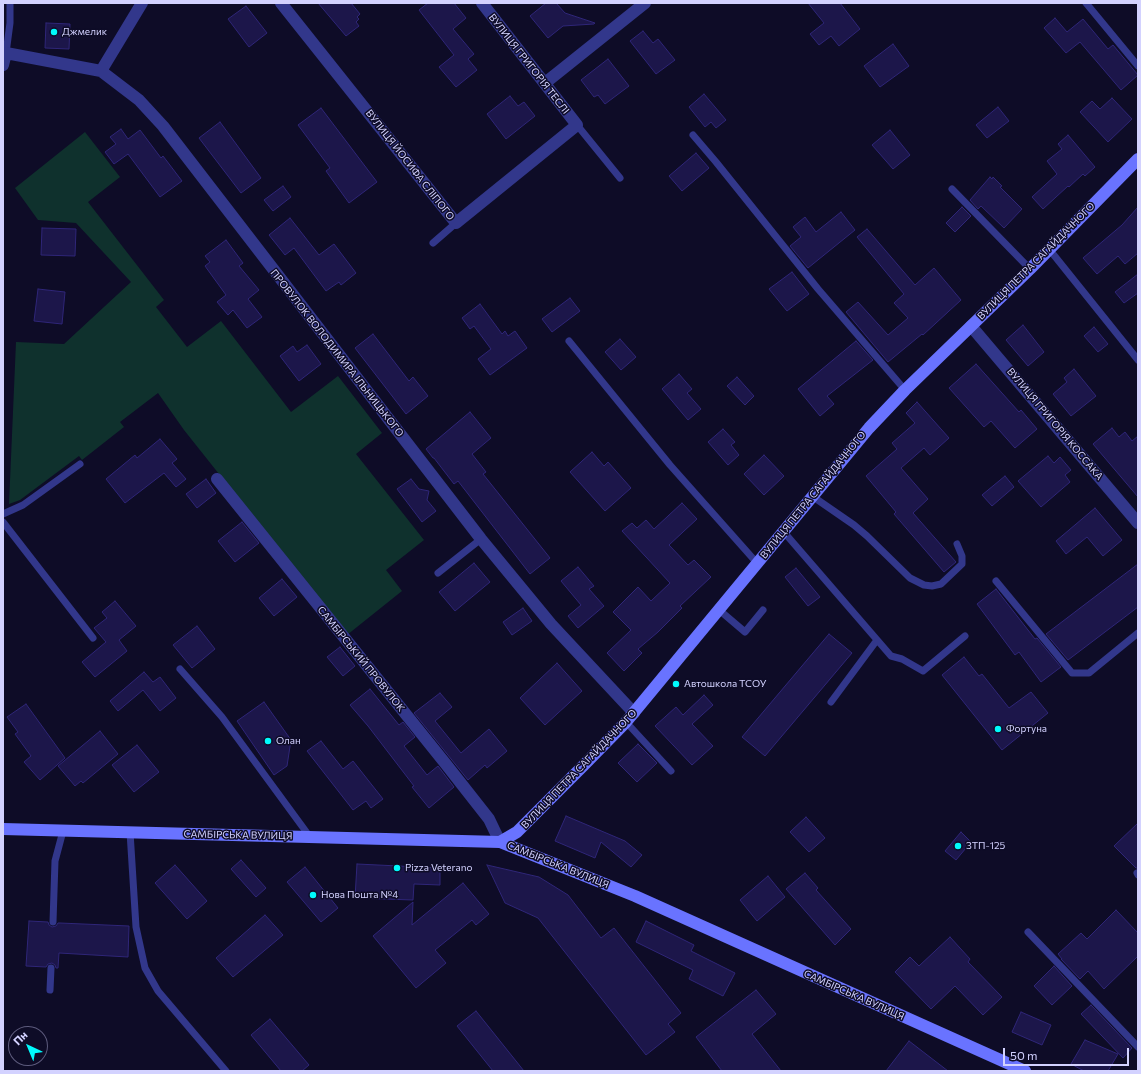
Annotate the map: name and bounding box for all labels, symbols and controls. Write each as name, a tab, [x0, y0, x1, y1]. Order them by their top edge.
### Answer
street label: ВУЛИЦЯ ГРИГОРІЯ ТЕСЛІ	[486, 12, 572, 116]
place label: Джмелик	[62, 26, 107, 38]
marker: Джмелик	[49, 27, 59, 37]
street label: ВУЛИЦЯ ЙОСИФА СЛІПОГО	[363, 107, 457, 223]
street label: ВУЛИЦЯ ПЕТРА САГАЙДАЧНОГО	[975, 200, 1097, 322]
street label: ПРОВУЛОК ВОЛОДИМИРА ІЛЬНИЦЬКОГО	[268, 267, 406, 439]
street label: ВУЛИЦЯ ГРИГОРІЯ КОССАКА	[1005, 365, 1105, 483]
street label: ВУЛИЦЯ ПЕТРА САГАЙДАЧНОГО	[758, 429, 868, 561]
street label: САМБІРСЬКИЙ ПРОВУЛОК	[315, 604, 407, 714]
place label: Автошкола ТСОУ	[684, 678, 766, 690]
marker: Автошкола ТСОУ	[671, 679, 681, 689]
street label: ВУЛИЦЯ ПЕТРА САГАЙДАЧНОГО	[519, 707, 639, 831]
place label: Фортуна	[1006, 723, 1047, 735]
marker: Фортуна	[993, 724, 1003, 734]
place label: Олан	[276, 735, 301, 747]
marker: Олан	[263, 736, 273, 746]
street label: САМБІРСЬКА ВУЛИЦЯ	[183, 828, 293, 842]
street label: САМБІРСЬКА ВУЛИЦЯ	[505, 839, 611, 891]
place label: ЗТП-125	[966, 840, 1005, 852]
marker: ЗТП-125	[953, 841, 963, 851]
place label: Pizza Veterano	[405, 862, 472, 874]
marker: Pizza Veterano	[392, 863, 402, 873]
place label: Нова Пошта №4	[321, 889, 398, 901]
marker: Нова Пошта №4	[308, 890, 318, 900]
street label: САМБІРСЬКА ВУЛИЦЯ	[802, 967, 906, 1023]
north arrow	[8, 1026, 48, 1066]
text: Пн	[10, 1028, 30, 1047]
scale bar	[1005, 1040, 1131, 1066]
text: 50 m	[1010, 1048, 1038, 1062]

